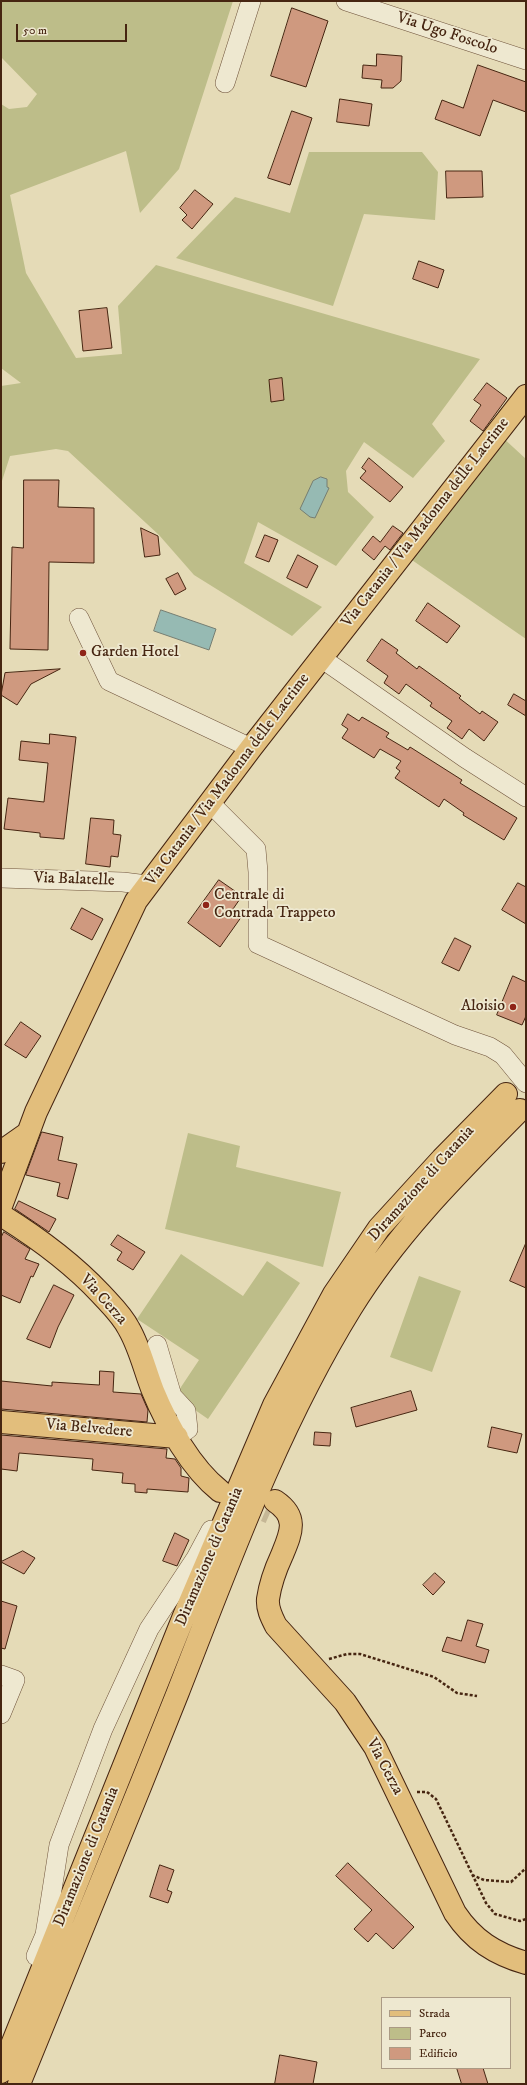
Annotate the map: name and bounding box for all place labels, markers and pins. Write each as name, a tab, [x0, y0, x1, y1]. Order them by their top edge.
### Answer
place label: Garden Hotel	[91, 643, 179, 663]
marker: Garden Hotel	[78, 648, 88, 658]
place label: Centrale di Contrada Trappeto	[214, 886, 336, 924]
marker: Centrale di Contrada Trappeto	[201, 900, 211, 910]
place label: Aloisio	[461, 997, 505, 1017]
marker: Aloisio	[508, 1002, 518, 1012]

